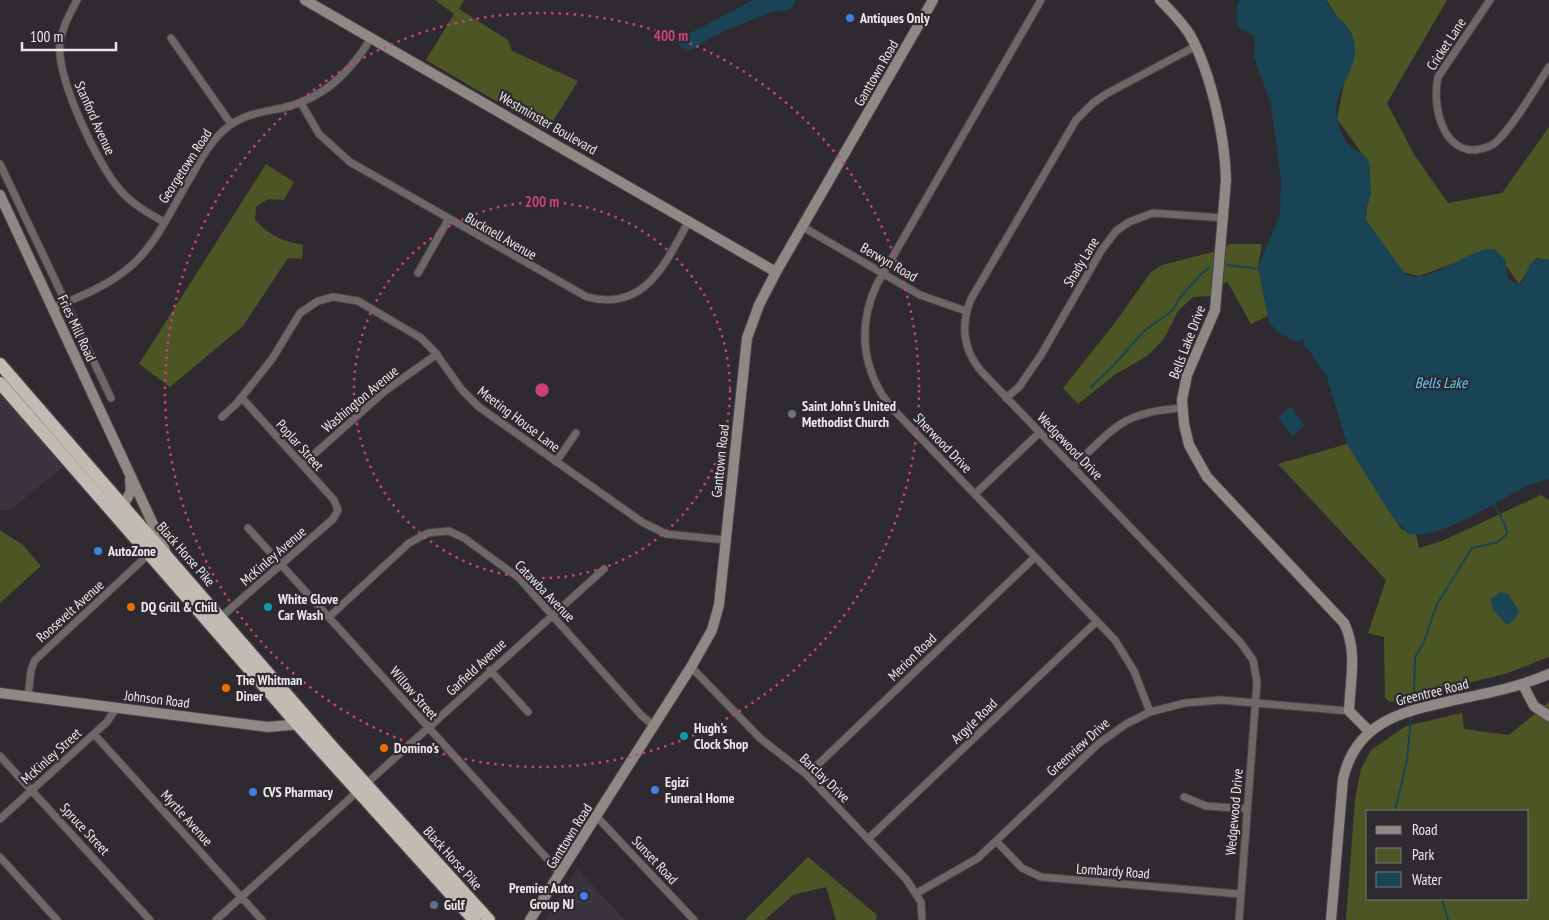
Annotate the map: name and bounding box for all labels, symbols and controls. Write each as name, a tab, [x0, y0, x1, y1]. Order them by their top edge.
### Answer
place label: Antiques Only	[859, 9, 930, 27]
marker: Antiques Only	[844, 12, 856, 24]
street label: Cricket Lane	[1422, 14, 1470, 74]
scale bar	[22, 20, 116, 52]
text: 400 m	[654, 26, 688, 45]
text: 100 m	[30, 27, 63, 46]
street label: Ganttown Road	[850, 37, 902, 109]
street label: Stanford Avenue	[71, 78, 119, 158]
street label: Westminster Boulevard	[495, 87, 601, 159]
street label: Georgetown Road	[154, 125, 216, 207]
text: 200 m	[525, 192, 559, 211]
street label: Bucknell Avenue	[462, 208, 540, 264]
street label: Shady Lane	[1059, 234, 1103, 290]
street label: Berwyn Road	[857, 238, 921, 286]
street label: Fries Mill Road	[54, 292, 100, 364]
street label: Bells Lake Drive	[1165, 302, 1209, 381]
street label: Washington Avenue	[318, 362, 402, 436]
water label: Bells Lake	[1415, 373, 1468, 392]
centre of rings	[533, 381, 551, 399]
street label: Meeting House Lane	[474, 382, 564, 456]
place label: Saint John's United Methodist Church	[802, 397, 896, 431]
marker: Saint John's United Methodist Church	[786, 408, 798, 420]
street label: Wedgewood Drive	[1033, 408, 1107, 484]
street label: Sherwood Drive	[910, 409, 976, 477]
street label: Poplar Street	[272, 416, 328, 474]
street label: Ganttown Road	[707, 424, 733, 498]
street label: Black Horse Pike	[153, 518, 219, 590]
street label: McKinley Avenue	[236, 522, 310, 590]
place label: AutoZone	[107, 542, 156, 560]
marker: AutoZone	[92, 545, 104, 557]
street label: Catawba Avenue	[511, 556, 579, 626]
street label: Roosevelt Avenue	[32, 576, 108, 646]
place label: White Glove Car Wash	[277, 590, 338, 624]
place label: DQ Grill & Chill	[141, 598, 218, 616]
marker: DQ Grill & Chill	[125, 601, 137, 613]
marker: White Glove Car Wash	[262, 601, 274, 613]
street label: Merion Road	[884, 629, 940, 685]
street label: Garfield Avenue	[442, 635, 510, 699]
street label: Willow Street	[386, 663, 442, 723]
place label: The Whitman Diner	[236, 671, 302, 705]
street label: Greentree Road	[1394, 674, 1470, 710]
marker: The Whitman Diner	[220, 682, 232, 694]
street label: Johnson Road	[122, 686, 191, 712]
street label: Argyle Road	[947, 694, 1001, 748]
street label: Greenview Drive	[1043, 714, 1113, 780]
place label: Hugh's Clock Shop	[694, 719, 748, 753]
street label: McKinley Street	[17, 724, 85, 788]
marker: Hugh's Clock Shop	[678, 730, 690, 742]
place label: Domino's	[394, 739, 439, 757]
marker: Domino's	[378, 742, 390, 754]
street label: Barclay Drive	[796, 750, 854, 807]
street label: Wedgewood Drive	[1221, 768, 1247, 856]
place label: Egizi Funeral Home	[665, 773, 735, 807]
place label: CVS Pharmacy	[263, 783, 333, 801]
marker: Egizi Funeral Home	[649, 784, 661, 796]
street label: Myrtle Avenue	[157, 786, 217, 850]
marker: CVS Pharmacy	[247, 786, 259, 798]
street label: Spruce Street	[56, 799, 114, 859]
street label: Ganttown Road	[542, 800, 596, 872]
legend	[1366, 810, 1529, 900]
text: Road	[1412, 820, 1438, 839]
street label: Black Horse Pike	[420, 822, 487, 894]
street label: Sunset Road	[628, 832, 682, 888]
text: Park	[1412, 845, 1434, 864]
street label: Lombardy Road	[1076, 859, 1150, 883]
text: Water	[1412, 870, 1443, 889]
place label: Premier Auto Group NJ	[509, 879, 574, 913]
marker: Premier Auto Group NJ	[578, 890, 590, 902]
place label: Gulf	[444, 896, 466, 914]
marker: Gulf	[428, 899, 440, 911]

